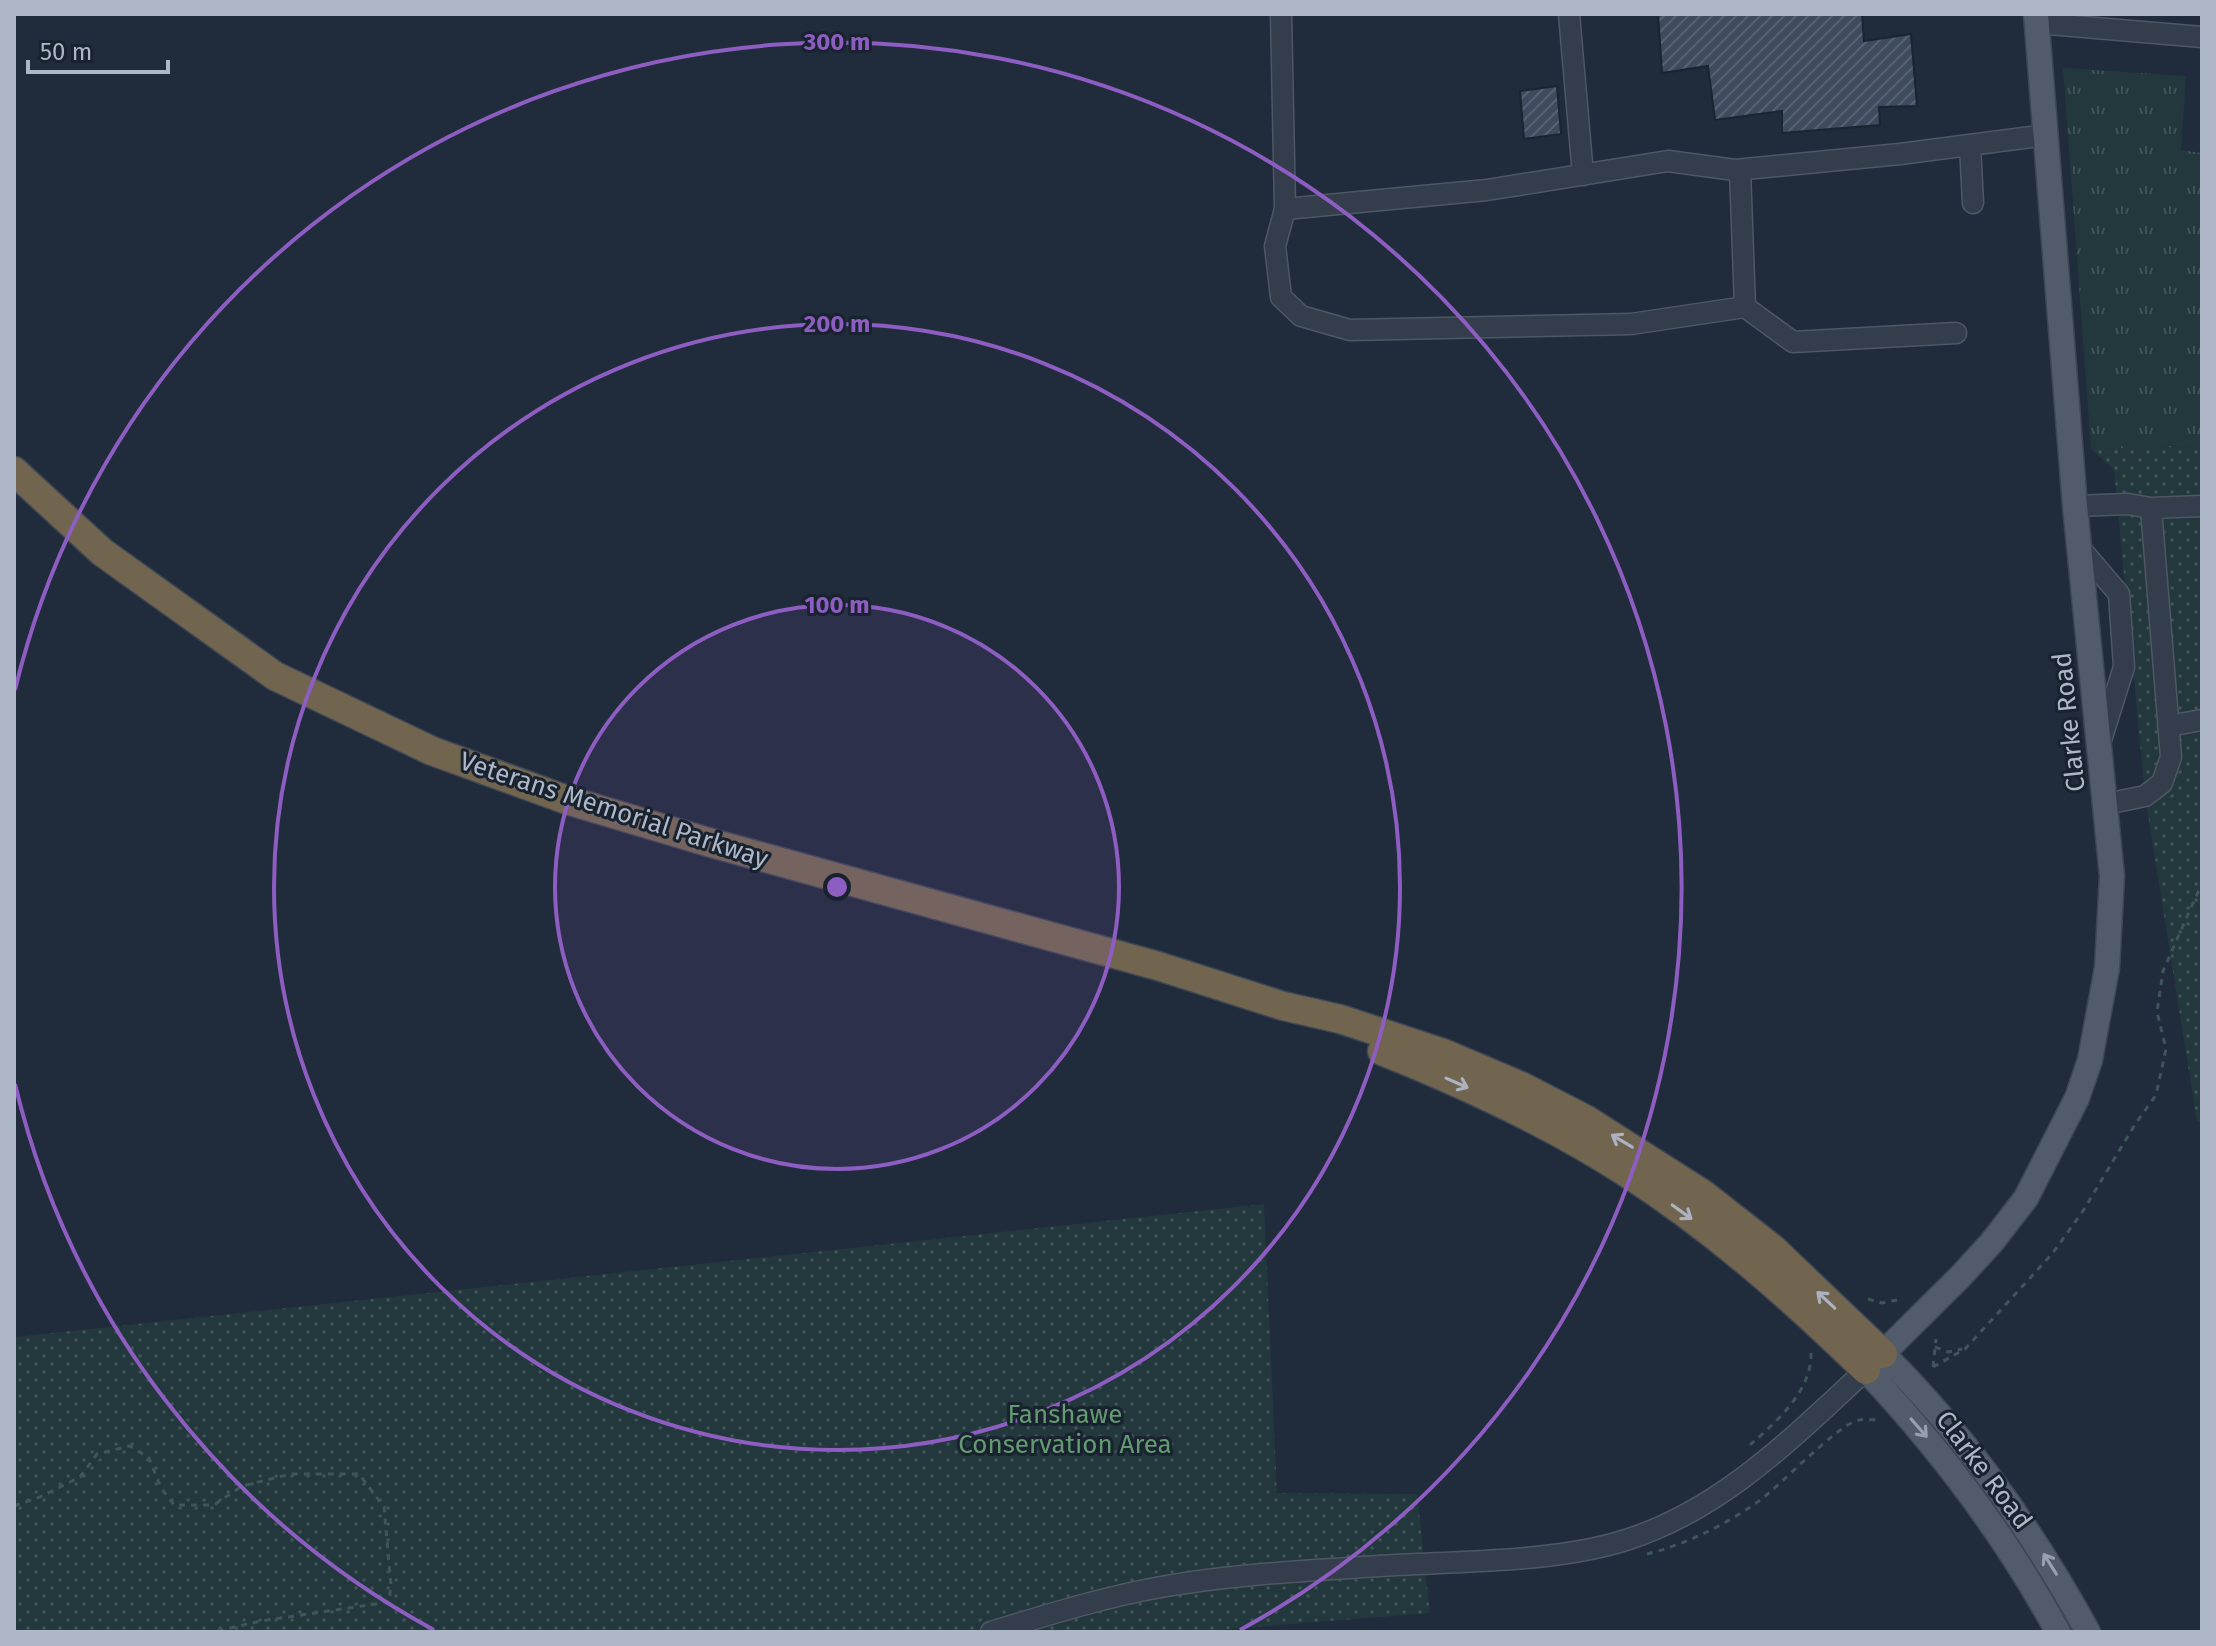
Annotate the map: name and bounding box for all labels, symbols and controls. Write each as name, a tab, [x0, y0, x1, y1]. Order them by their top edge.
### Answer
scale bar	[28, 24, 168, 74]
text: 300 m	[803, 28, 870, 56]
text: 50 m	[40, 38, 92, 66]
text: 200 m	[804, 310, 870, 338]
text: 100 m	[804, 591, 870, 619]
street label: Clarke Road	[2046, 651, 2092, 793]
street label: Veterans Memorial Parkway	[456, 745, 772, 875]
centre of rings	[823, 873, 851, 901]
one-way arrow	[1444, 1076, 1469, 1091]
one-way arrow	[1611, 1132, 1634, 1148]
one-way arrow	[1671, 1203, 1692, 1220]
one-way arrow	[1817, 1291, 1836, 1310]
park label: Fanshawe Conservation Area	[958, 1399, 1172, 1460]
street label: Clarke Road	[1929, 1405, 2039, 1535]
one-way arrow	[1909, 1417, 1927, 1437]
one-way arrow	[2041, 1553, 2057, 1576]

